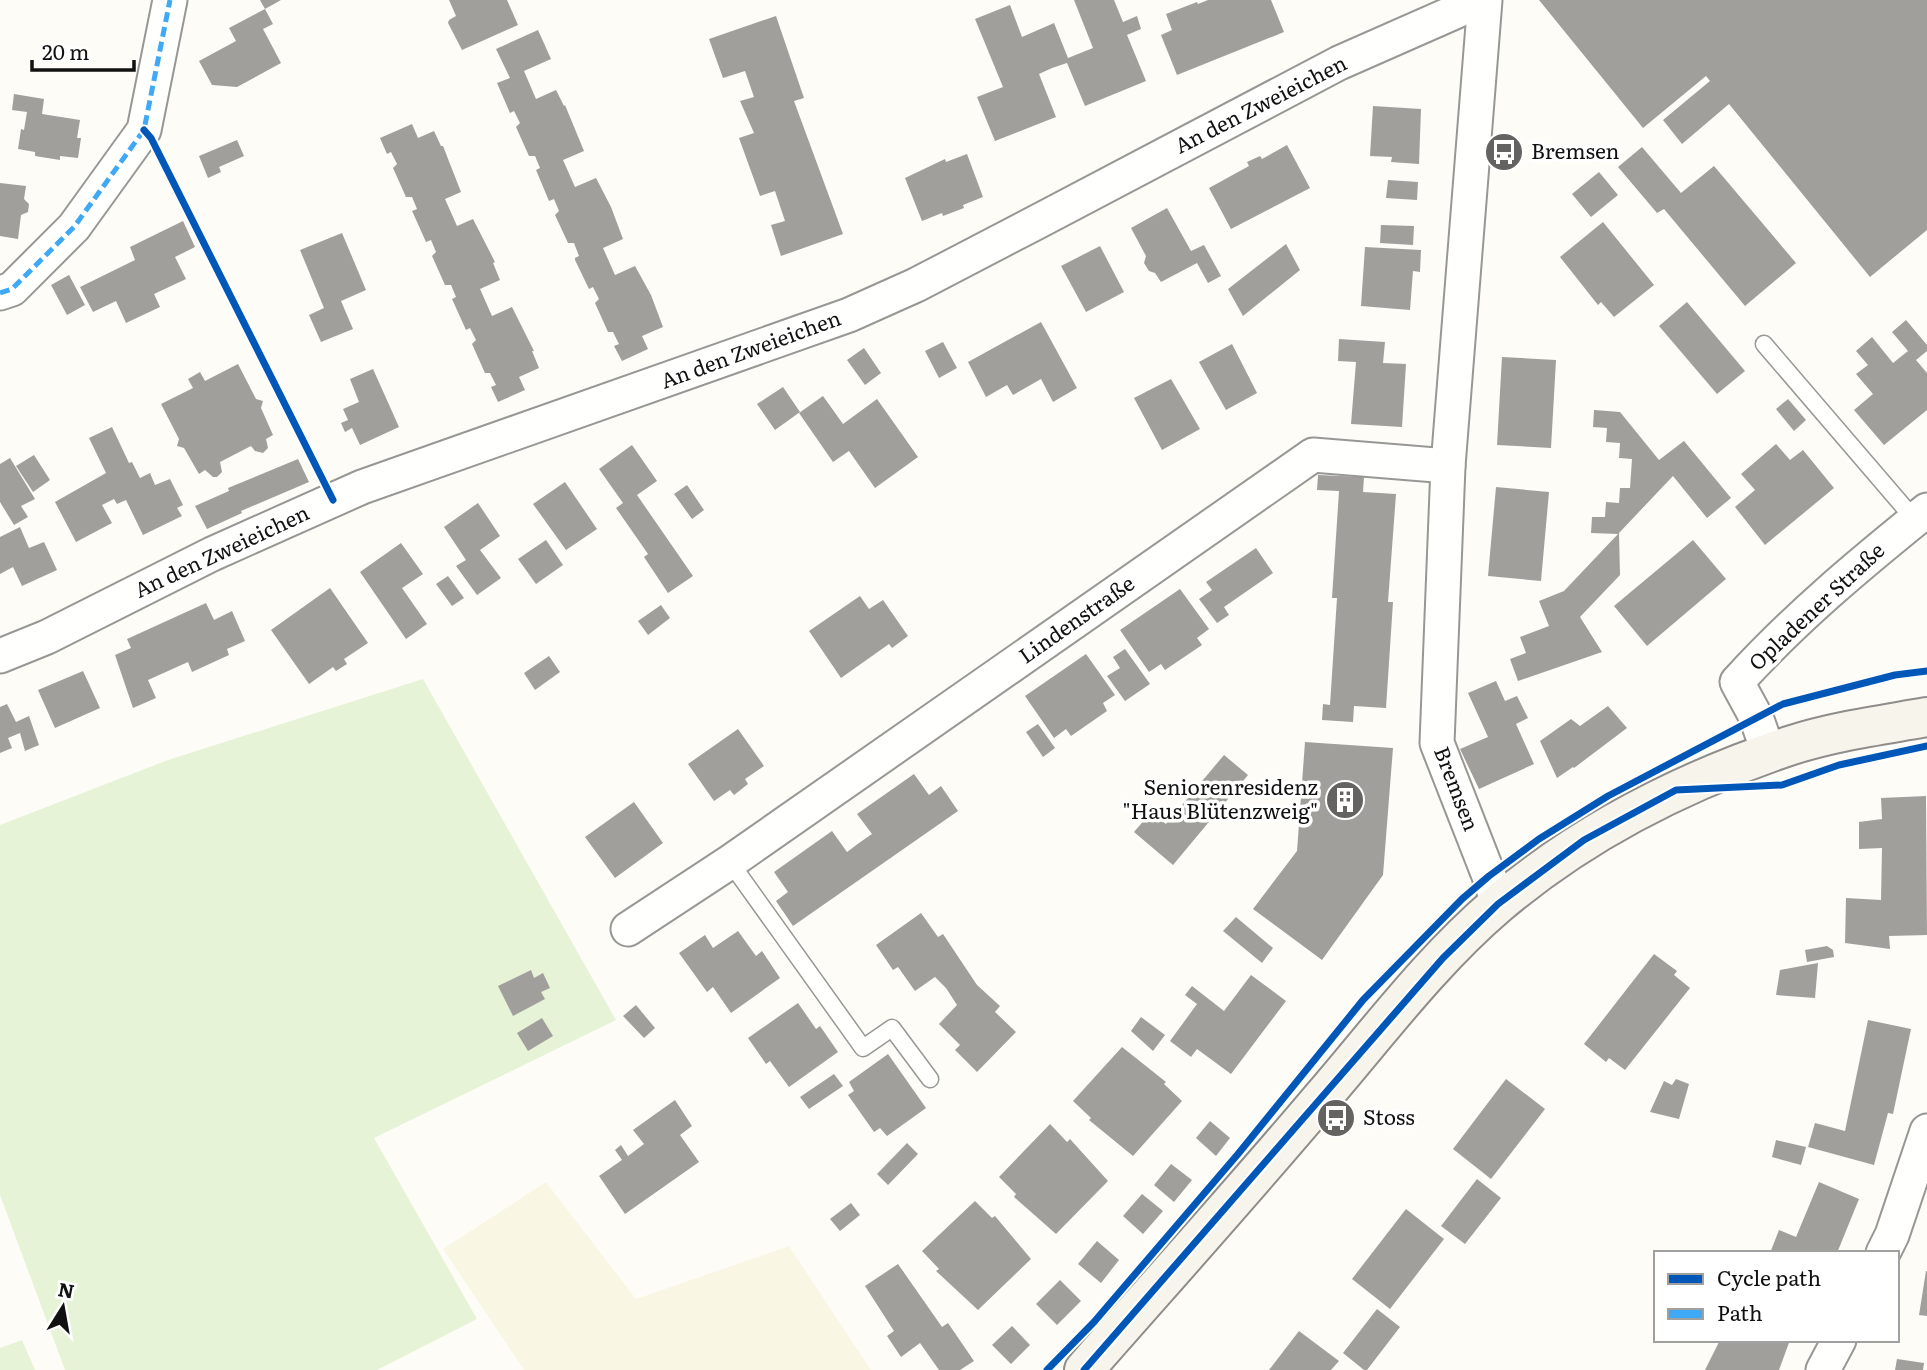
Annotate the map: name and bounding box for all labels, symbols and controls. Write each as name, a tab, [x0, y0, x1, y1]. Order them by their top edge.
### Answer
scale bar	[32, 28, 133, 72]
text: 20 m	[42, 35, 89, 66]
street label: An den Zweieichen	[1168, 46, 1352, 160]
bus stop icon: Bremsen	[1483, 131, 1525, 173]
place label: Bremsen	[1531, 134, 1620, 165]
street label: An den Zweieichen	[656, 301, 845, 395]
street label: An den Zweieichen	[128, 496, 314, 604]
street label: Opladener Straße	[1741, 534, 1890, 676]
street label: Lindenstraße	[1011, 567, 1140, 669]
street label: Bremsen	[1428, 741, 1489, 835]
place label: Seniorenresidenz "Haus Blütenzweig"	[1123, 770, 1318, 825]
building icon: Seniorenresidenz "Haus Blütenzweig"	[1324, 779, 1366, 821]
bus stop icon: Stoss	[1315, 1097, 1357, 1139]
place label: Stoss	[1363, 1100, 1415, 1131]
legend	[1654, 1251, 1899, 1342]
text: Cycle path	[1717, 1261, 1821, 1292]
north arrow	[28, 1272, 98, 1342]
text: N	[56, 1274, 77, 1305]
text: Path	[1717, 1296, 1763, 1327]

